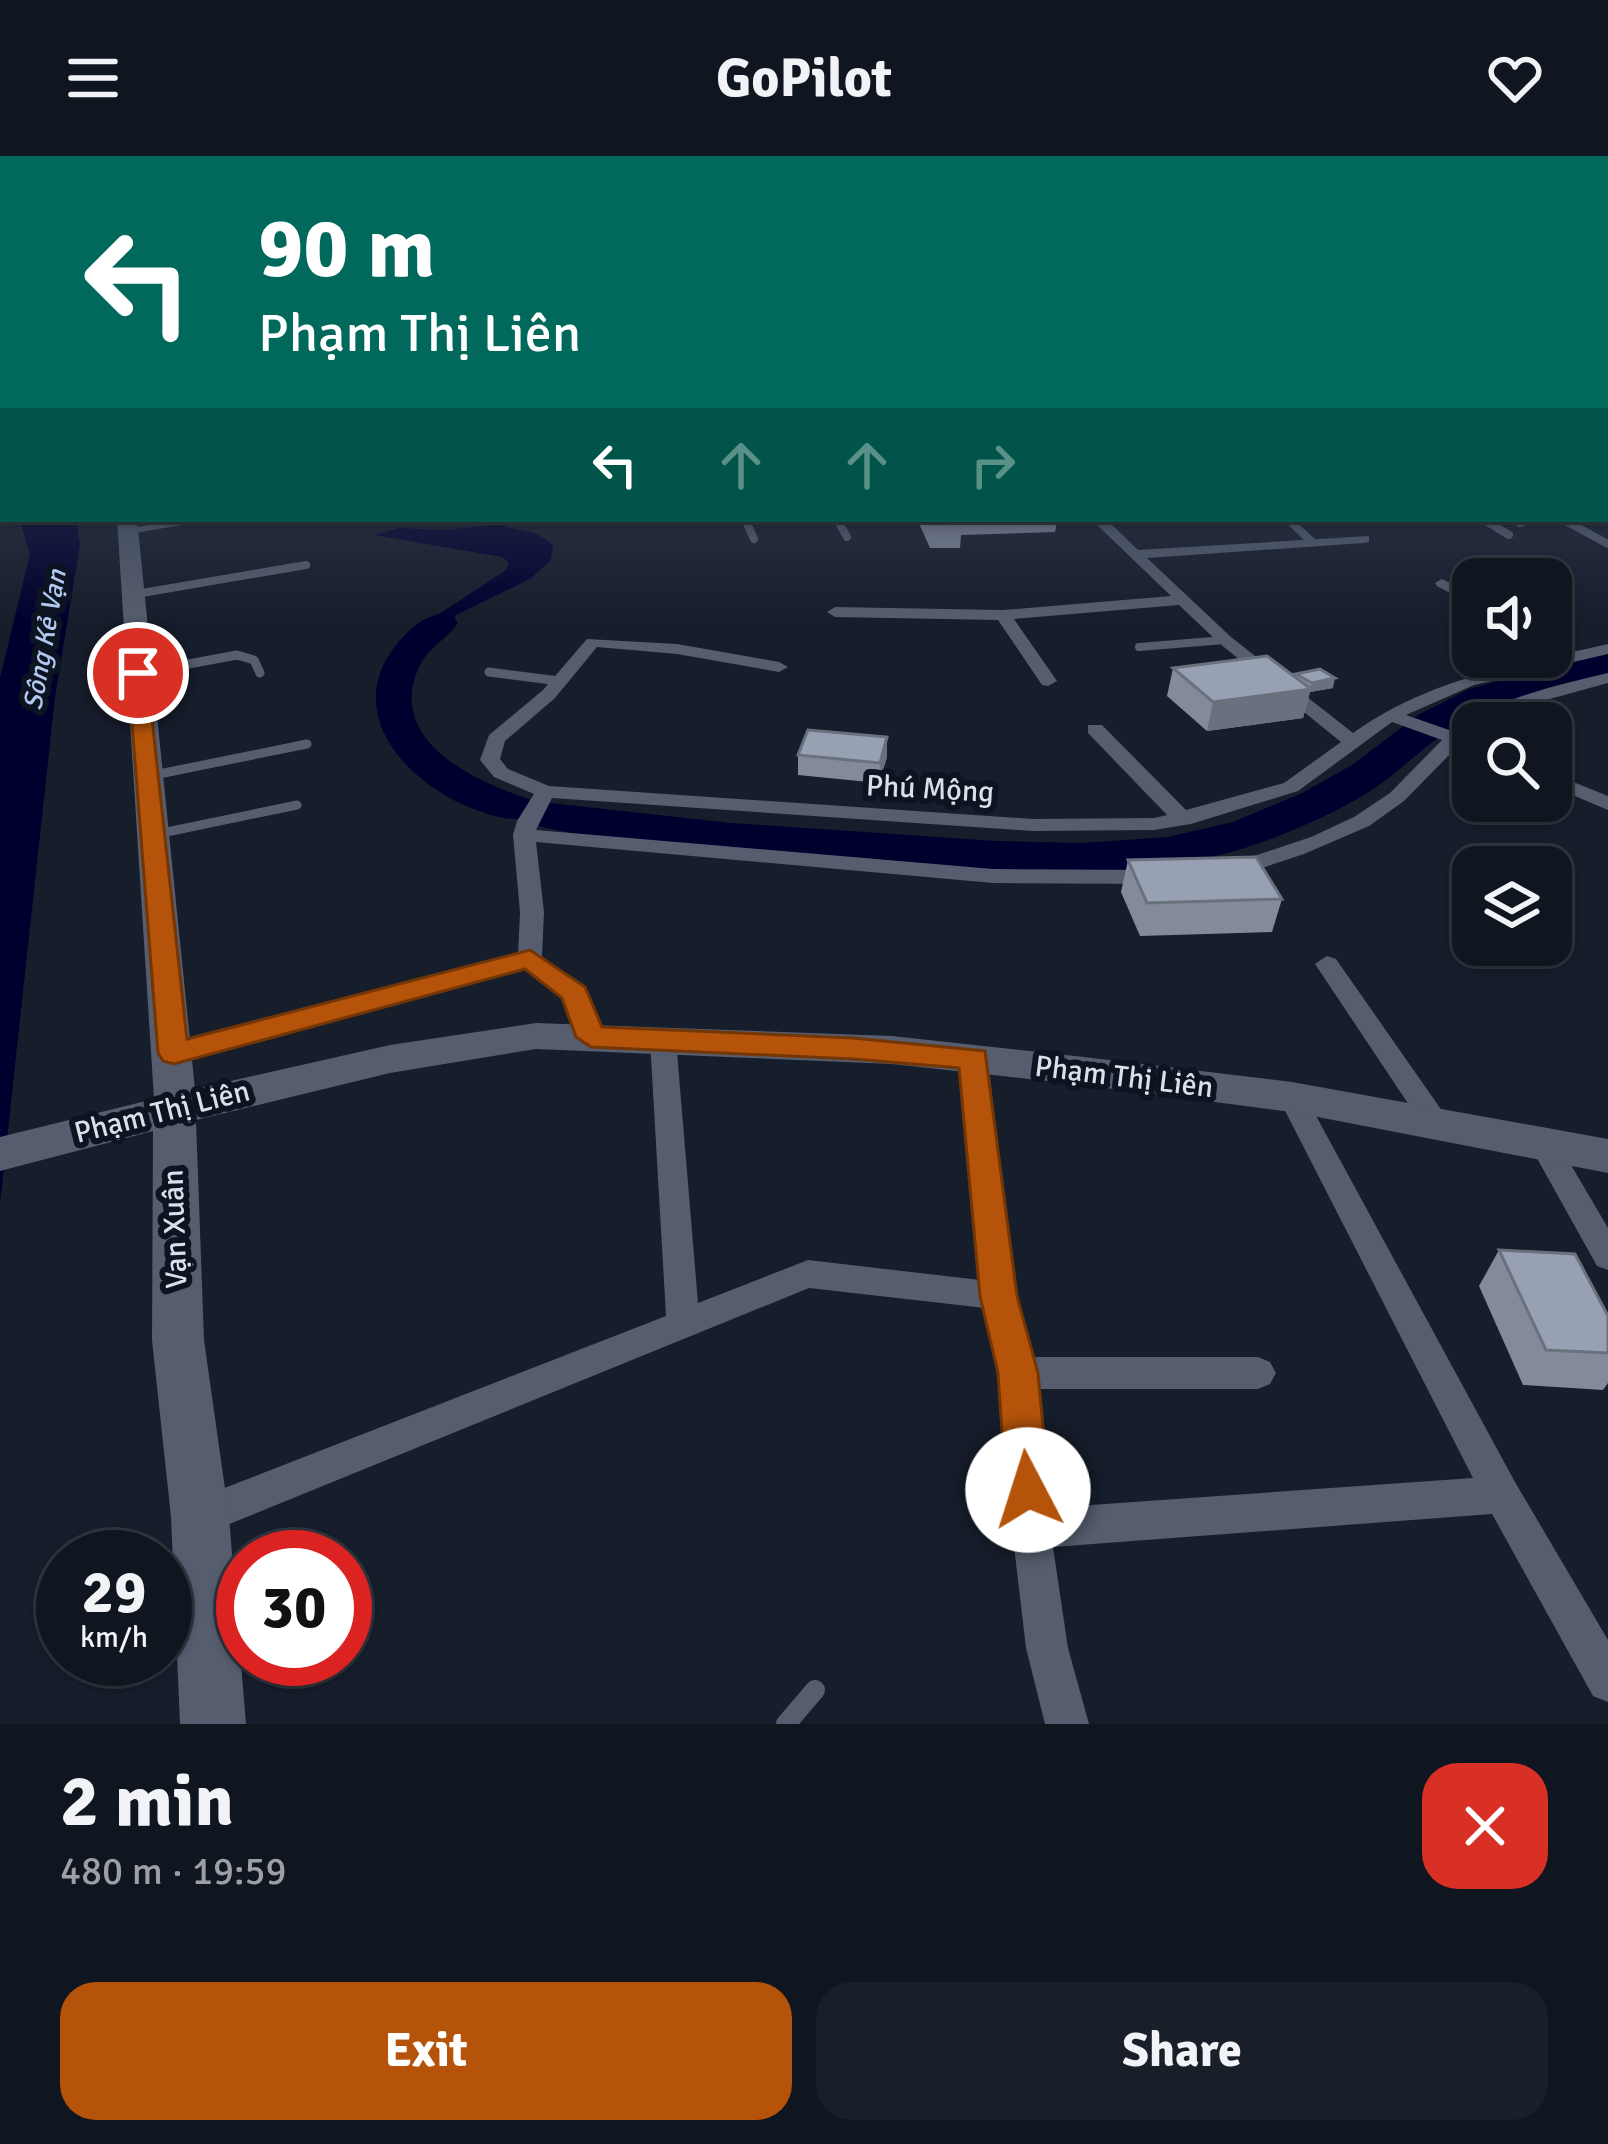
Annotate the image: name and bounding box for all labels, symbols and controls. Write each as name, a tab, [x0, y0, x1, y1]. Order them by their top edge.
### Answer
icon: menu	[60, 45, 126, 111]
text: GoPilot	[716, 45, 892, 112]
icon: heart	[1482, 45, 1548, 111]
text: 90 m	[258, 197, 435, 301]
icon: left	[60, 204, 216, 360]
text: Phạm Thị Liên	[258, 300, 581, 367]
icon: left	[582, 432, 648, 498]
icon: ahead	[708, 432, 774, 498]
icon: ahead	[834, 432, 900, 498]
icon: right	[960, 432, 1026, 498]
map controls	[1452, 558, 1572, 966]
button: sound	[1452, 558, 1572, 678]
water label: Sông Kẻ Vạn	[16, 566, 74, 713]
pin	[87, 622, 189, 724]
icon: arrive	[105, 640, 171, 706]
button: search	[1452, 702, 1572, 822]
street label: Phú Mộng	[865, 767, 995, 811]
button: layers	[1452, 846, 1572, 966]
street label: Phạm Thị Liên	[1033, 1048, 1215, 1106]
street label: Phạm Thị Liên	[70, 1072, 254, 1152]
street label: Vạn Xuân	[154, 1169, 196, 1289]
position arrow	[965, 1427, 1091, 1553]
speed limit sign: 30	[216, 1530, 372, 1686]
text: 29	[82, 1556, 146, 1630]
text: km/h	[80, 1619, 148, 1656]
text: 2 min	[60, 1757, 234, 1846]
button: close	[1422, 1763, 1548, 1889]
text: 480 m · 19:59	[60, 1847, 287, 1895]
button: Exit	[60, 1982, 792, 2120]
button: Share	[816, 1982, 1548, 2120]

